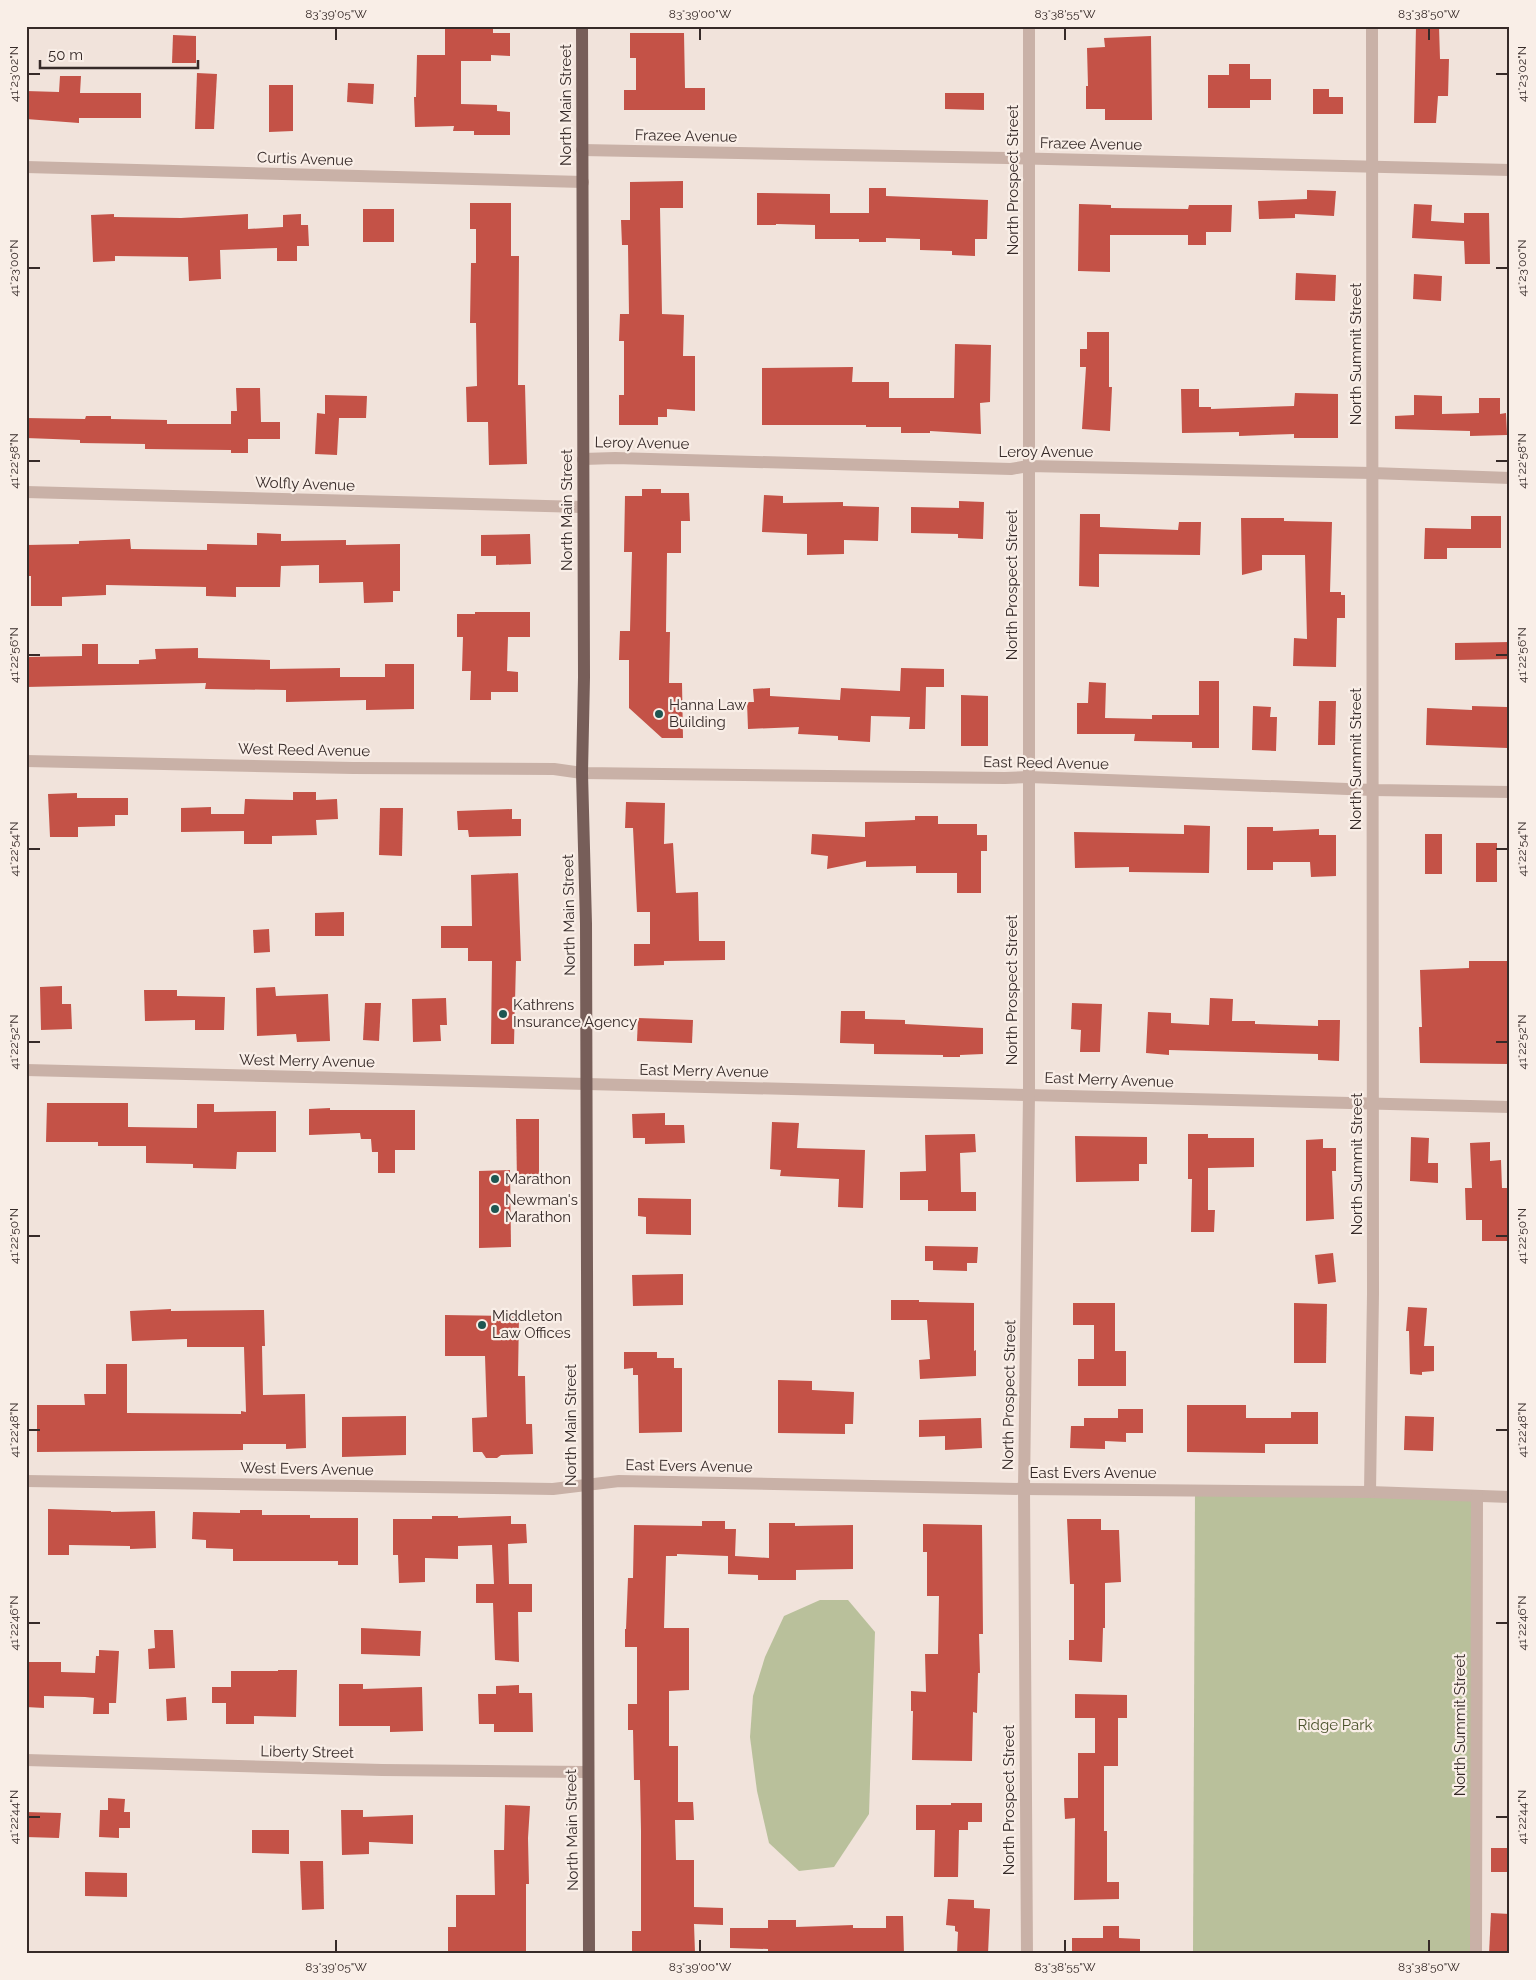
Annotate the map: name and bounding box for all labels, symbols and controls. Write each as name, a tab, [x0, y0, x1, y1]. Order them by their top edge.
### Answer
text: 83°39'05"W	[305, 7, 367, 21]
text: 83°39'00"W	[669, 7, 732, 21]
text: 83°38'55"W	[1034, 7, 1096, 21]
text: 83°38'50"W	[1398, 7, 1460, 21]
scale bar	[40, 38, 198, 70]
street label: North Main Street	[557, 44, 575, 166]
text: 41°23'02"N	[7, 46, 21, 102]
text: 50 m	[48, 46, 83, 64]
text: 41°23'02"N	[1515, 46, 1529, 102]
street label: North Prospect Street	[1004, 105, 1022, 255]
street label: Frazee Avenue	[635, 126, 738, 146]
street label: Frazee Avenue	[1040, 134, 1143, 154]
street label: Curtis Avenue	[257, 148, 353, 170]
text: 41°23'00"N	[7, 240, 21, 296]
text: 41°23'00"N	[1515, 240, 1529, 296]
street label: North Summit Street	[1347, 283, 1365, 425]
text: 41°22'58"N	[7, 433, 21, 489]
street label: Leroy Avenue	[594, 433, 690, 453]
text: 41°22'58"N	[1515, 433, 1529, 489]
street label: Leroy Avenue	[999, 443, 1094, 461]
street label: North Main Street	[558, 449, 576, 571]
street label: Wolfly Avenue	[255, 473, 355, 495]
street label: North Prospect Street	[1003, 510, 1021, 660]
text: 41°22'56"N	[7, 627, 21, 683]
text: 41°22'56"N	[1515, 627, 1529, 683]
street label: North Summit Street	[1347, 688, 1365, 830]
place label: Hanna Law Building	[669, 696, 747, 731]
marker: Hanna Law Building	[653, 708, 665, 720]
street label: West Reed Avenue	[238, 740, 370, 760]
street label: East Reed Avenue	[983, 753, 1109, 773]
text: 41°22'54"N	[7, 821, 21, 877]
text: 41°22'54"N	[1515, 821, 1529, 877]
street label: North Main Street	[559, 854, 579, 976]
street label: North Prospect Street	[1003, 915, 1021, 1065]
place label: Kathrens Insurance Agency	[513, 996, 637, 1031]
marker: Kathrens Insurance Agency	[497, 1008, 509, 1020]
text: 41°22'52"N	[7, 1015, 21, 1069]
text: 41°22'52"N	[1515, 1015, 1529, 1069]
street label: West Merry Avenue	[239, 1051, 375, 1071]
street label: East Merry Avenue	[639, 1061, 769, 1081]
street label: East Merry Avenue	[1044, 1069, 1174, 1091]
street label: North Summit Street	[1348, 1093, 1366, 1235]
place label: Marathon	[505, 1170, 571, 1188]
marker: Marathon	[489, 1173, 501, 1185]
place label: Newman's Marathon	[505, 1191, 578, 1226]
marker: Newman's Marathon	[489, 1203, 501, 1215]
text: 41°22'50"N	[7, 1208, 21, 1264]
text: 41°22'50"N	[1515, 1208, 1529, 1264]
place label: Middleton Law Offices	[492, 1307, 571, 1342]
marker: Middleton Law Offices	[476, 1319, 488, 1331]
street label: North Prospect Street	[999, 1320, 1019, 1470]
street label: North Main Street	[562, 1364, 580, 1486]
text: 41°22'48"N	[7, 1403, 21, 1457]
text: 41°22'48"N	[1515, 1403, 1529, 1457]
street label: East Evers Avenue	[625, 1456, 753, 1476]
street label: West Evers Avenue	[240, 1459, 374, 1479]
street label: East Evers Avenue	[1029, 1464, 1157, 1482]
text: 41°22'46"N	[7, 1595, 21, 1651]
text: 41°22'46"N	[1515, 1595, 1529, 1651]
street label: North Summit Street	[1451, 1654, 1469, 1796]
park label: Ridge Park	[1298, 1716, 1372, 1734]
street label: North Prospect Street	[1000, 1725, 1018, 1875]
street label: Liberty Street	[260, 1742, 354, 1762]
street label: North Main Street	[562, 1769, 582, 1891]
text: 41°22'44"N	[7, 1790, 21, 1844]
text: 41°22'44"N	[1515, 1790, 1529, 1844]
text: 83°39'05"W	[305, 1960, 367, 1974]
text: 83°39'00"W	[669, 1960, 732, 1974]
text: 83°38'55"W	[1034, 1960, 1096, 1974]
text: 83°38'50"W	[1398, 1960, 1460, 1974]

